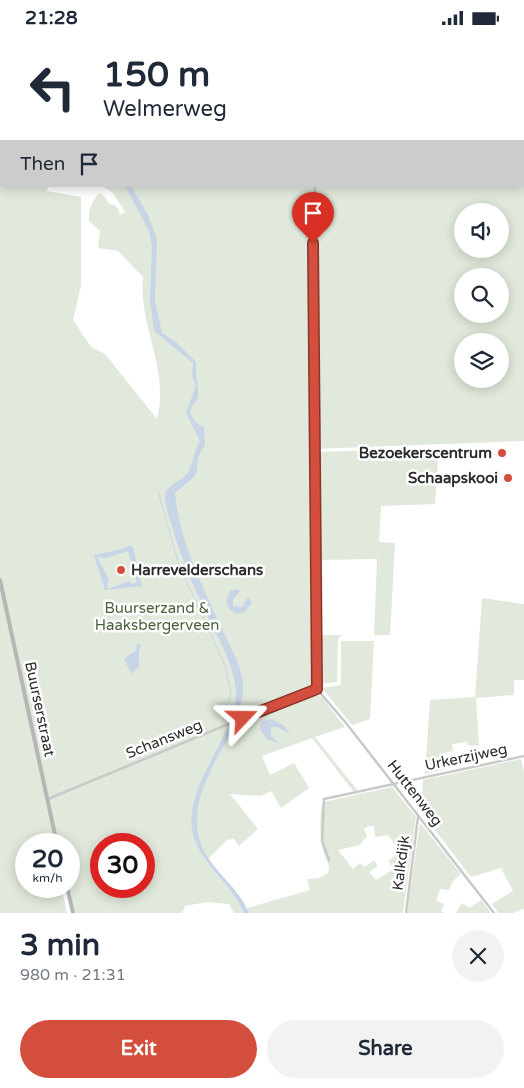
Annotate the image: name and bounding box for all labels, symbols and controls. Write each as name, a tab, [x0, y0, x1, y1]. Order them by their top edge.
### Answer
text: 21:28	[25, 7, 78, 29]
text: 150 m	[103, 54, 210, 96]
icon: left	[20, 55, 85, 120]
text: Welmerweg	[103, 96, 227, 122]
icon: arrive	[75, 150, 103, 178]
text: Then	[20, 153, 65, 175]
pin	[292, 192, 334, 243]
icon: arrive	[299, 199, 327, 227]
map controls	[454, 203, 509, 388]
button: sound	[454, 203, 509, 258]
button: search	[454, 268, 509, 323]
button: layers	[454, 333, 509, 388]
place label: Bezoekerscentrum	[359, 444, 492, 462]
marker: Bezoekerscentrum	[496, 447, 508, 459]
place label: Schaapskooi	[408, 469, 498, 488]
marker: Schaapskooi	[502, 472, 514, 484]
place label: Harrevelderschans	[131, 561, 263, 579]
marker: Harrevelderschans	[115, 564, 127, 576]
park label: Buurserzand & Haaksbergerveen	[95, 599, 219, 634]
street label: Buurserstraat	[21, 660, 59, 758]
position arrow	[216, 691, 268, 743]
street label: Schansweg	[123, 716, 205, 762]
street label: Urkerzijweg	[423, 739, 509, 775]
street label: Huttenweg	[384, 756, 446, 830]
speed limit sign: 30	[90, 833, 155, 898]
street label: Kalkdijk	[389, 834, 413, 892]
text: 20	[32, 844, 63, 874]
text: km/h	[32, 871, 63, 885]
text: 3 min	[20, 927, 100, 964]
button: close	[452, 930, 504, 982]
text: 980 m · 21:31	[20, 965, 126, 985]
button: Exit	[20, 1020, 257, 1078]
button: Share	[267, 1020, 504, 1078]

